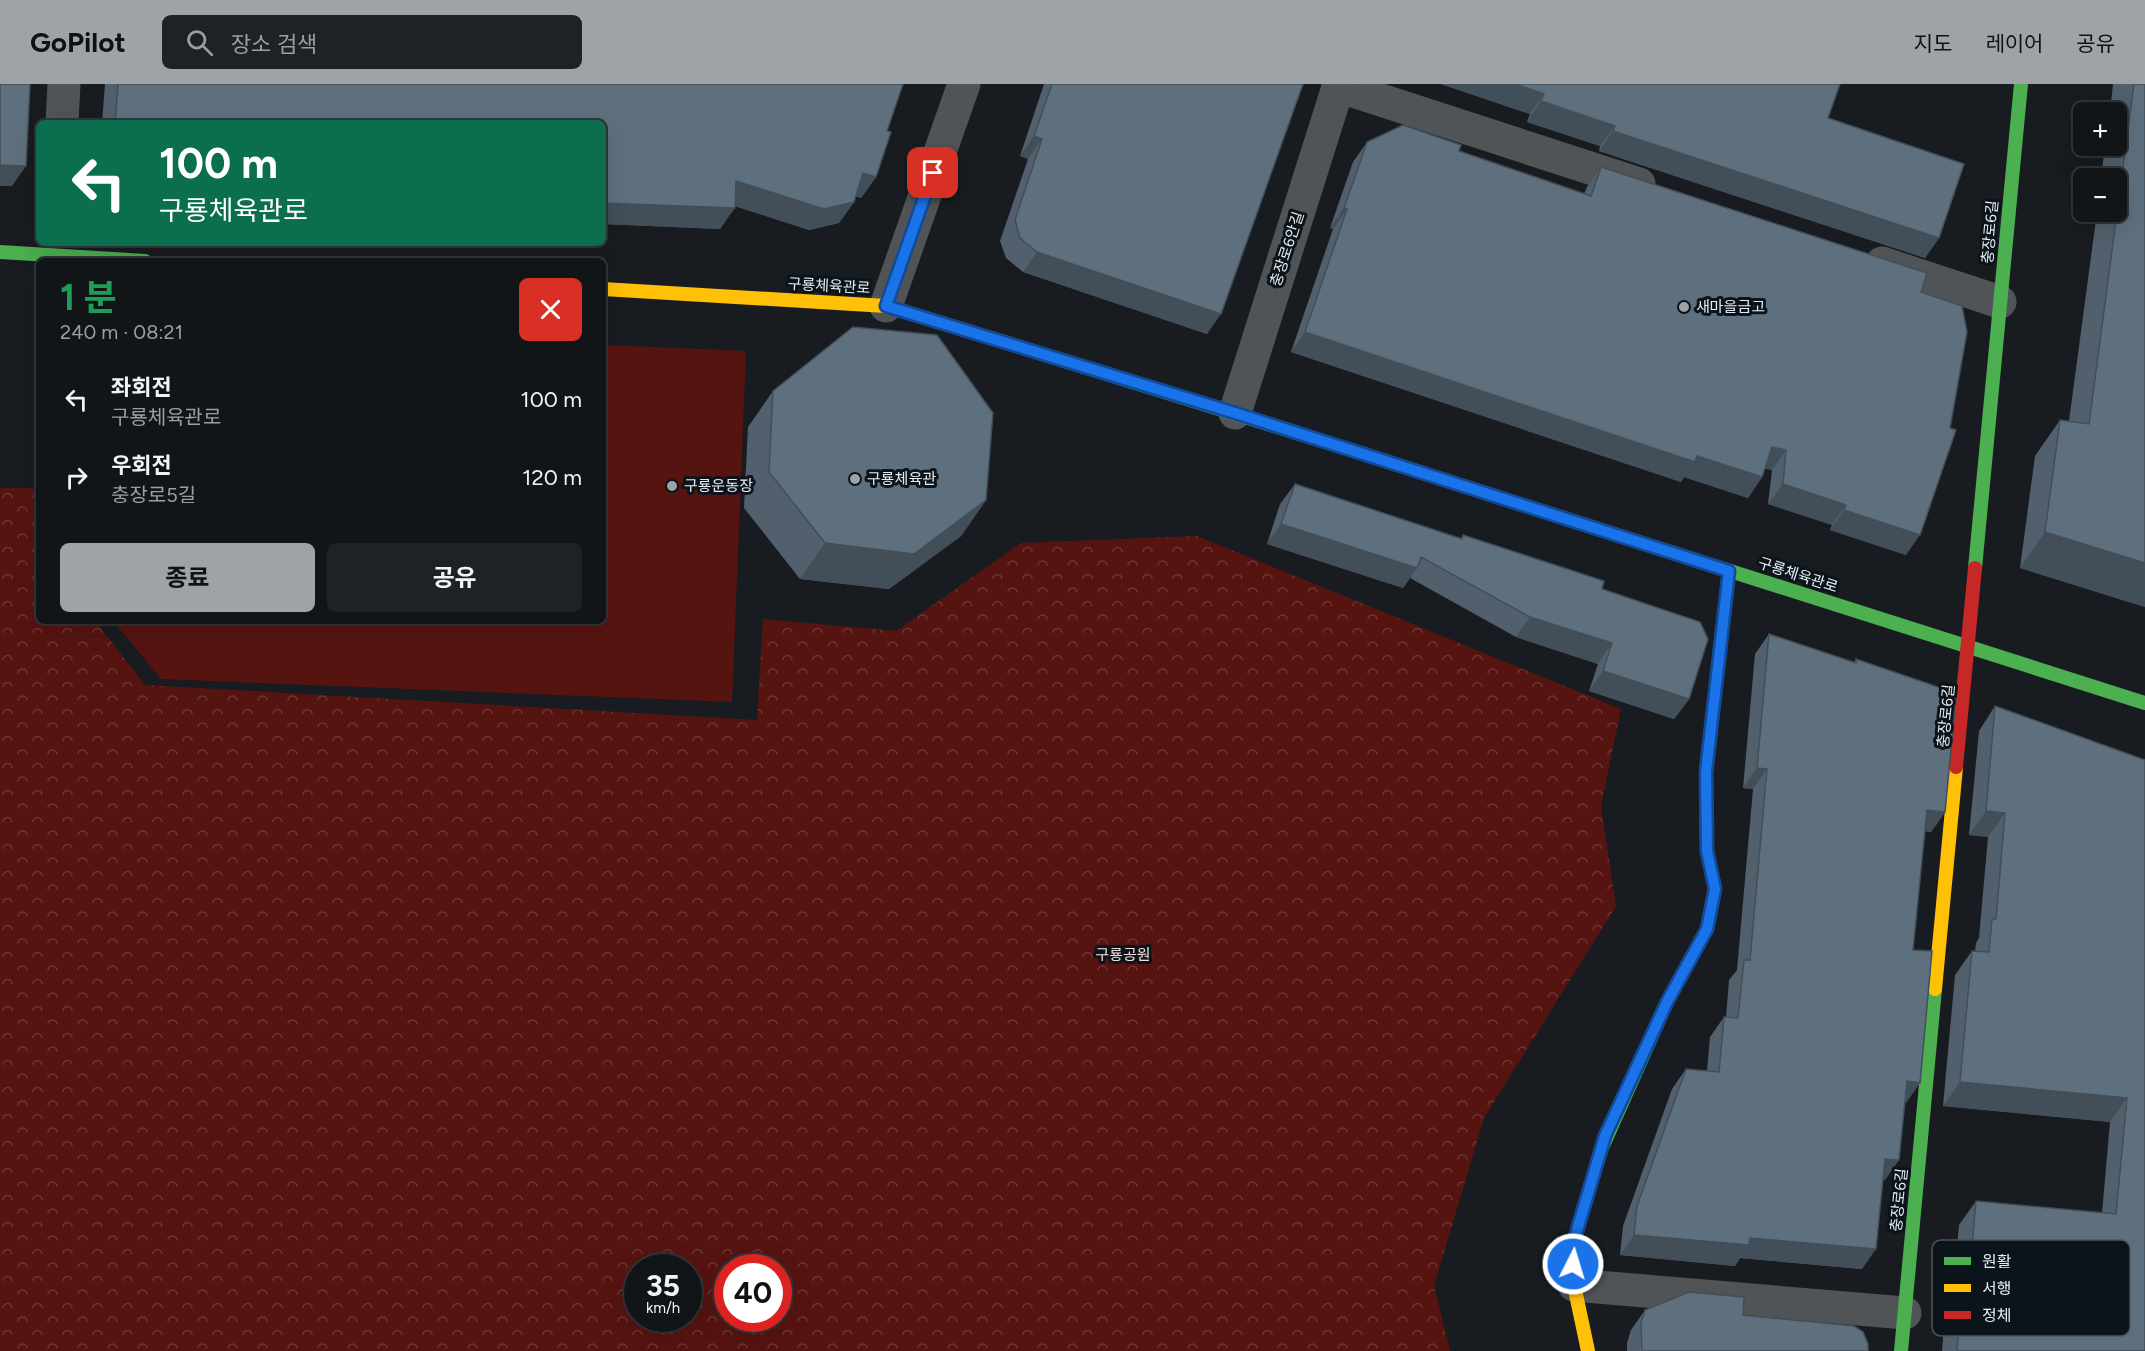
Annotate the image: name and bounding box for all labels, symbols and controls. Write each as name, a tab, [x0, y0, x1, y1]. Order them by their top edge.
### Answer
search box	[162, 15, 582, 69]
text: GoPilot	[30, 25, 126, 59]
icon: search	[183, 26, 216, 59]
text: 장소 검색	[231, 31, 317, 58]
text: 지도	[1914, 31, 1952, 56]
text: 레이어	[1985, 31, 2043, 56]
text: 공유	[2076, 31, 2115, 56]
map controls	[2073, 102, 2127, 222]
button: +	[2073, 102, 2127, 156]
text: 100 m	[159, 138, 278, 189]
icon: left	[60, 144, 138, 222]
pin	[907, 147, 958, 198]
icon: arrive	[916, 156, 949, 189]
button: −	[2073, 168, 2127, 222]
text: 구룡체육관로	[159, 194, 308, 227]
street label: 충장로6길	[1978, 199, 2002, 265]
street label: 충장로6안길	[1266, 209, 1308, 289]
street label: 구룡체육관로	[787, 275, 871, 297]
text: 1 분	[60, 276, 117, 319]
button: close	[519, 278, 582, 341]
place label: 새마을금고	[1696, 298, 1765, 316]
marker: 새마을금고	[1677, 300, 1691, 314]
text: 240 m · 08:21	[60, 320, 183, 344]
text: 좌회전	[111, 374, 172, 401]
icon: left	[60, 383, 93, 416]
text: 100 m	[521, 386, 582, 413]
text: 구룡체육관로	[111, 405, 221, 429]
text: 우회전	[111, 452, 172, 479]
icon: right	[60, 461, 93, 494]
text: 120 m	[522, 464, 582, 491]
place label: 구룡체육관	[867, 470, 936, 488]
marker: 구룡체육관	[848, 472, 862, 486]
place label: 구룡운동장	[684, 477, 753, 495]
marker: 구룡운동장	[665, 479, 679, 493]
text: 충장로5길	[111, 483, 196, 507]
button: 종료	[60, 543, 315, 612]
button: 공유	[327, 543, 582, 612]
street label: 구룡체육관로	[1756, 554, 1840, 596]
street label: 충장로6길	[1934, 683, 1958, 749]
park label: 구룡공원	[1095, 946, 1151, 964]
street label: 충장로6길	[1887, 1167, 1911, 1233]
position arrow	[1541, 1232, 1605, 1296]
legend	[1932, 1240, 2130, 1336]
text: 원활	[1982, 1252, 2012, 1271]
speed limit sign: 40	[714, 1254, 792, 1332]
text: 35	[646, 1267, 680, 1304]
text: 서행	[1982, 1279, 2011, 1298]
text: km/h	[646, 1299, 680, 1317]
text: 정체	[1982, 1306, 2011, 1325]

